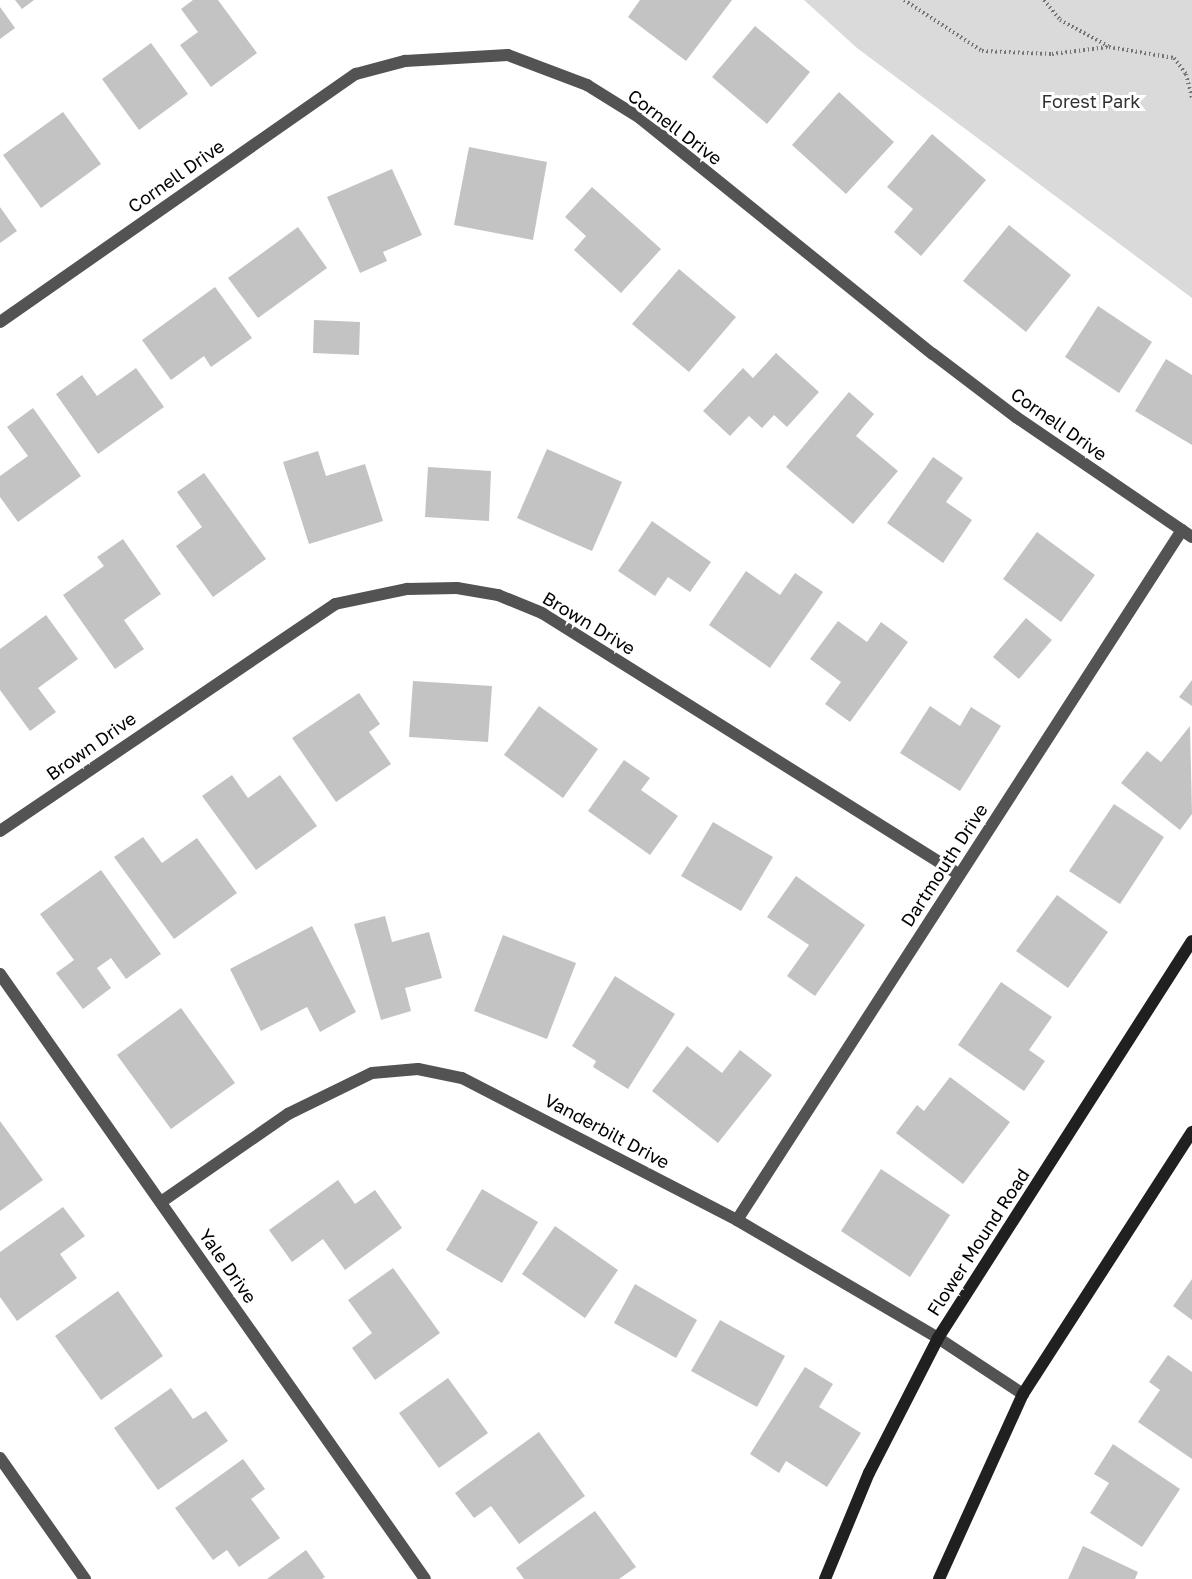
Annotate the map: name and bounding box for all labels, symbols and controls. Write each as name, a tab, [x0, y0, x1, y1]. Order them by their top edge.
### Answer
street label: Cornell Drive	[624, 85, 726, 169]
park label: Forest Park	[1042, 90, 1140, 112]
street label: Cornell Drive	[124, 135, 228, 217]
street label: Cornell Drive	[1007, 383, 1111, 465]
street label: Brown Drive	[539, 587, 639, 659]
street label: Brown Drive	[42, 707, 140, 785]
street label: Dartmouth Drive	[896, 799, 992, 931]
street label: Vanderbilt Drive	[541, 1089, 673, 1173]
street label: Flower Mound Road	[922, 1164, 1034, 1320]
street label: Yale Drive	[195, 1225, 261, 1307]

